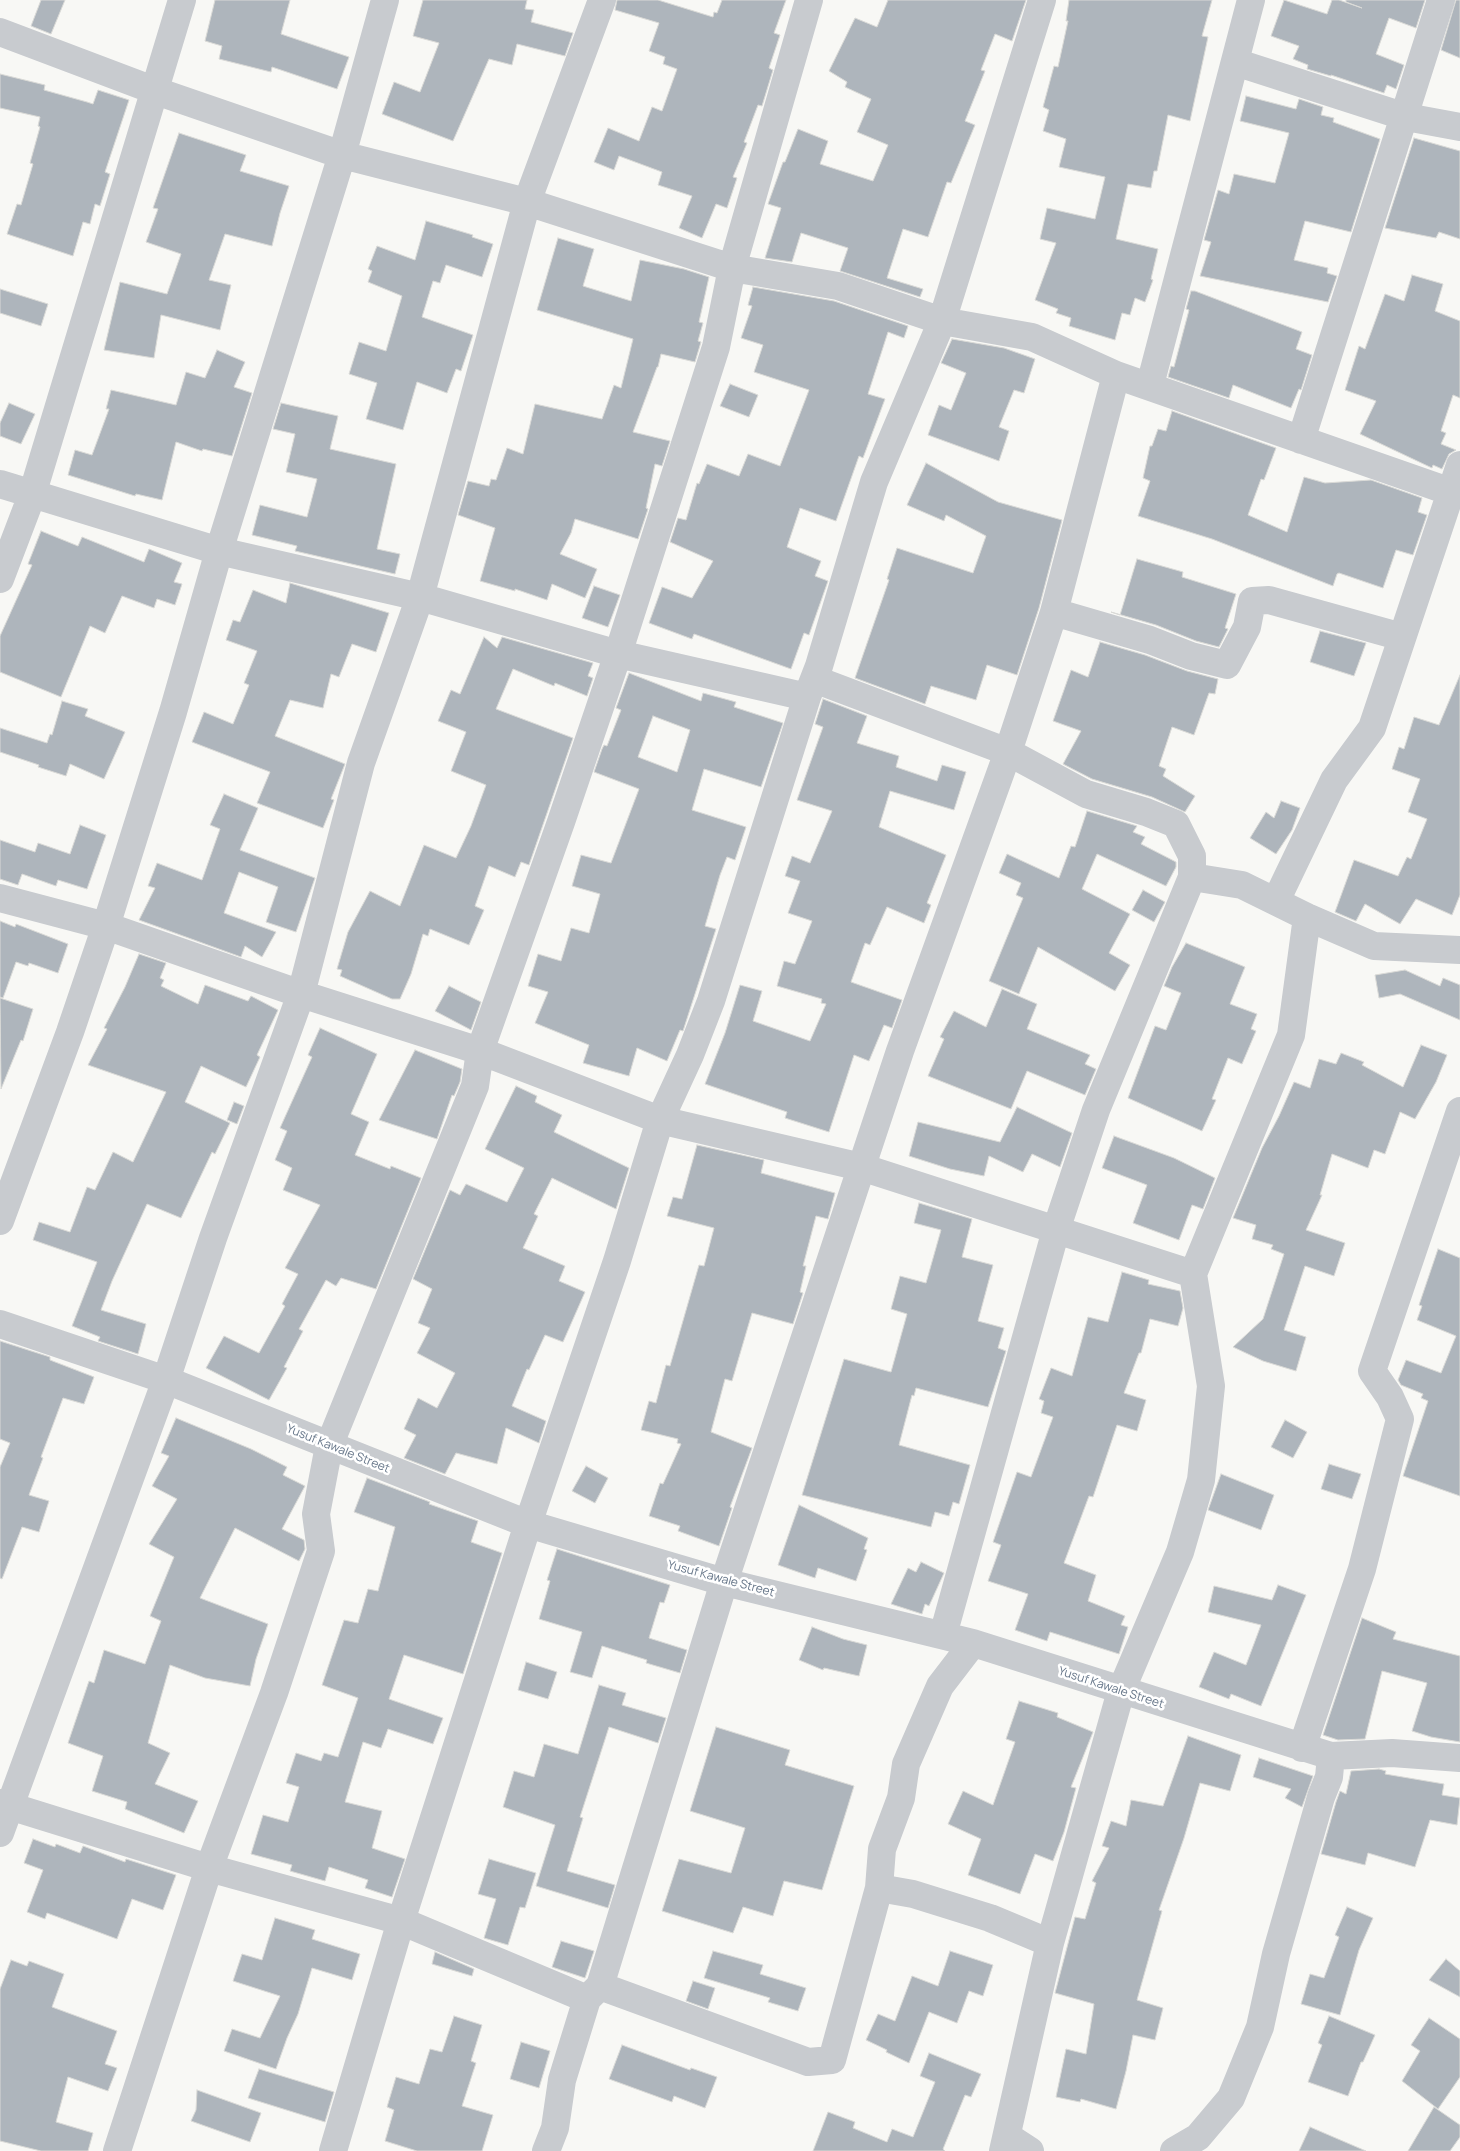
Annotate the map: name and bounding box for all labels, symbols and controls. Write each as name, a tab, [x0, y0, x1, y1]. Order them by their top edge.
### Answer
street label: Yusuf Kawale Street	[284, 1422, 392, 1476]
street label: Yusuf Kawale Street	[666, 1558, 776, 1600]
street label: Yusuf Kawale Street	[1057, 1664, 1165, 1712]

